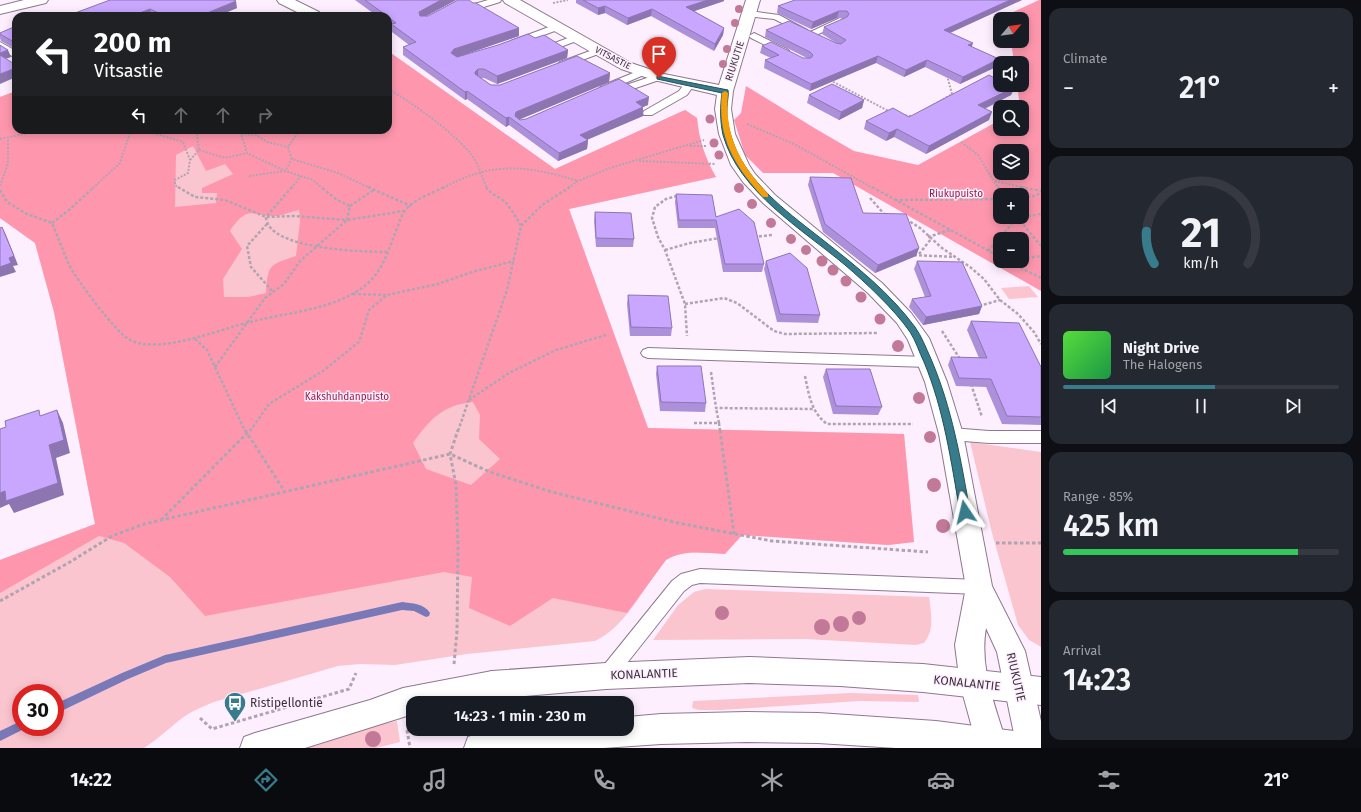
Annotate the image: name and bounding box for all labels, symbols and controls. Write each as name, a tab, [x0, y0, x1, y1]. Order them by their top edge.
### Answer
north arrow	[993, 12, 1029, 48]
map controls	[993, 12, 1029, 268]
text: 200 m	[94, 26, 172, 59]
icon: left	[28, 28, 80, 80]
pin	[642, 37, 676, 78]
street label: RIUKUTIE	[723, 39, 747, 83]
icon: arrive	[648, 43, 670, 65]
street label: VITSASTIE	[593, 45, 633, 71]
text: Climate	[1063, 51, 1107, 66]
button: sound	[993, 56, 1029, 92]
text: Vitsastie	[94, 60, 163, 82]
text: 21°	[1179, 70, 1223, 106]
text: −	[1063, 75, 1074, 102]
text: +	[1328, 75, 1339, 102]
button: search	[993, 100, 1029, 136]
icon: left	[128, 104, 150, 126]
icon: ahead	[170, 104, 192, 126]
icon: ahead	[212, 104, 234, 126]
icon: right	[254, 104, 276, 126]
button: layers	[993, 144, 1029, 180]
park label: Riukupuisto	[929, 188, 983, 200]
button: +	[993, 188, 1029, 224]
text: 21	[1181, 208, 1221, 258]
button: −	[993, 232, 1029, 268]
text: km/h	[1183, 255, 1219, 272]
text: Night Drive	[1123, 339, 1199, 357]
text: The Halogens	[1123, 357, 1202, 372]
park label: Kakshuhdanpuisto	[305, 391, 389, 403]
icon: previous	[1098, 395, 1120, 417]
icon: pause	[1190, 395, 1212, 417]
icon: next	[1282, 395, 1304, 417]
text: Range · 85%	[1063, 489, 1133, 504]
position arrow	[944, 491, 986, 533]
text: 425 km	[1063, 508, 1159, 544]
text: Arrival	[1063, 643, 1101, 658]
street label: RIUKUTIE	[1004, 651, 1028, 703]
text: 14:23	[1063, 662, 1131, 698]
street label: KONALANTIE	[610, 666, 678, 682]
street label: KONALANTIE	[933, 673, 1001, 693]
speed limit sign: 30	[12, 684, 64, 736]
bus stop icon: Ristipellontie	[222, 690, 248, 723]
place label: Ristipellontie	[250, 696, 323, 710]
text: 14:23 · 1 min · 230 m	[454, 707, 586, 725]
icon: directions	[252, 766, 280, 794]
icon: music	[421, 766, 449, 794]
icon: phone	[590, 766, 618, 794]
icon: climate	[758, 766, 786, 794]
icon: car	[927, 766, 955, 794]
icon: filters	[1095, 766, 1123, 794]
text: 14:22	[70, 769, 112, 791]
text: 21°	[1264, 769, 1291, 791]

